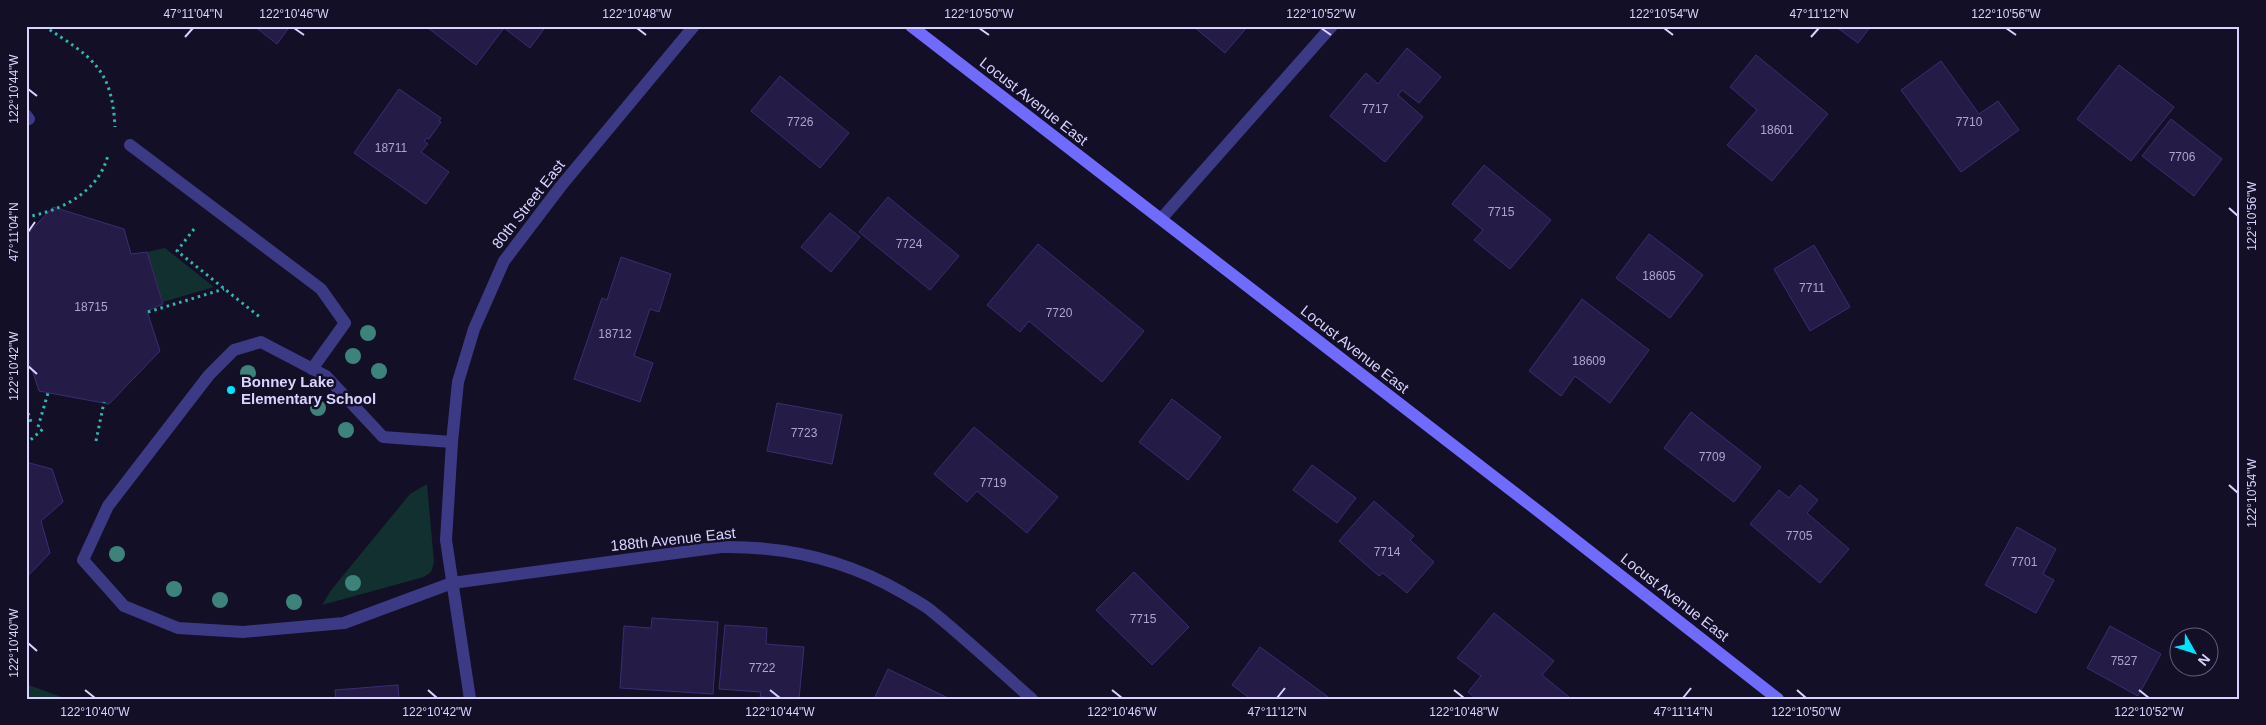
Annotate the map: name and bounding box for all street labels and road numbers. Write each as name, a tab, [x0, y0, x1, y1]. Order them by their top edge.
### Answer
street label: Locust Avenue East	[977, 54, 1092, 149]
street label: 80th Street East	[488, 156, 568, 252]
street label: Locust Avenue East	[1298, 302, 1413, 397]
street label: 188th Avenue East	[610, 524, 737, 554]
street label: Locust Avenue East	[1618, 550, 1733, 645]

